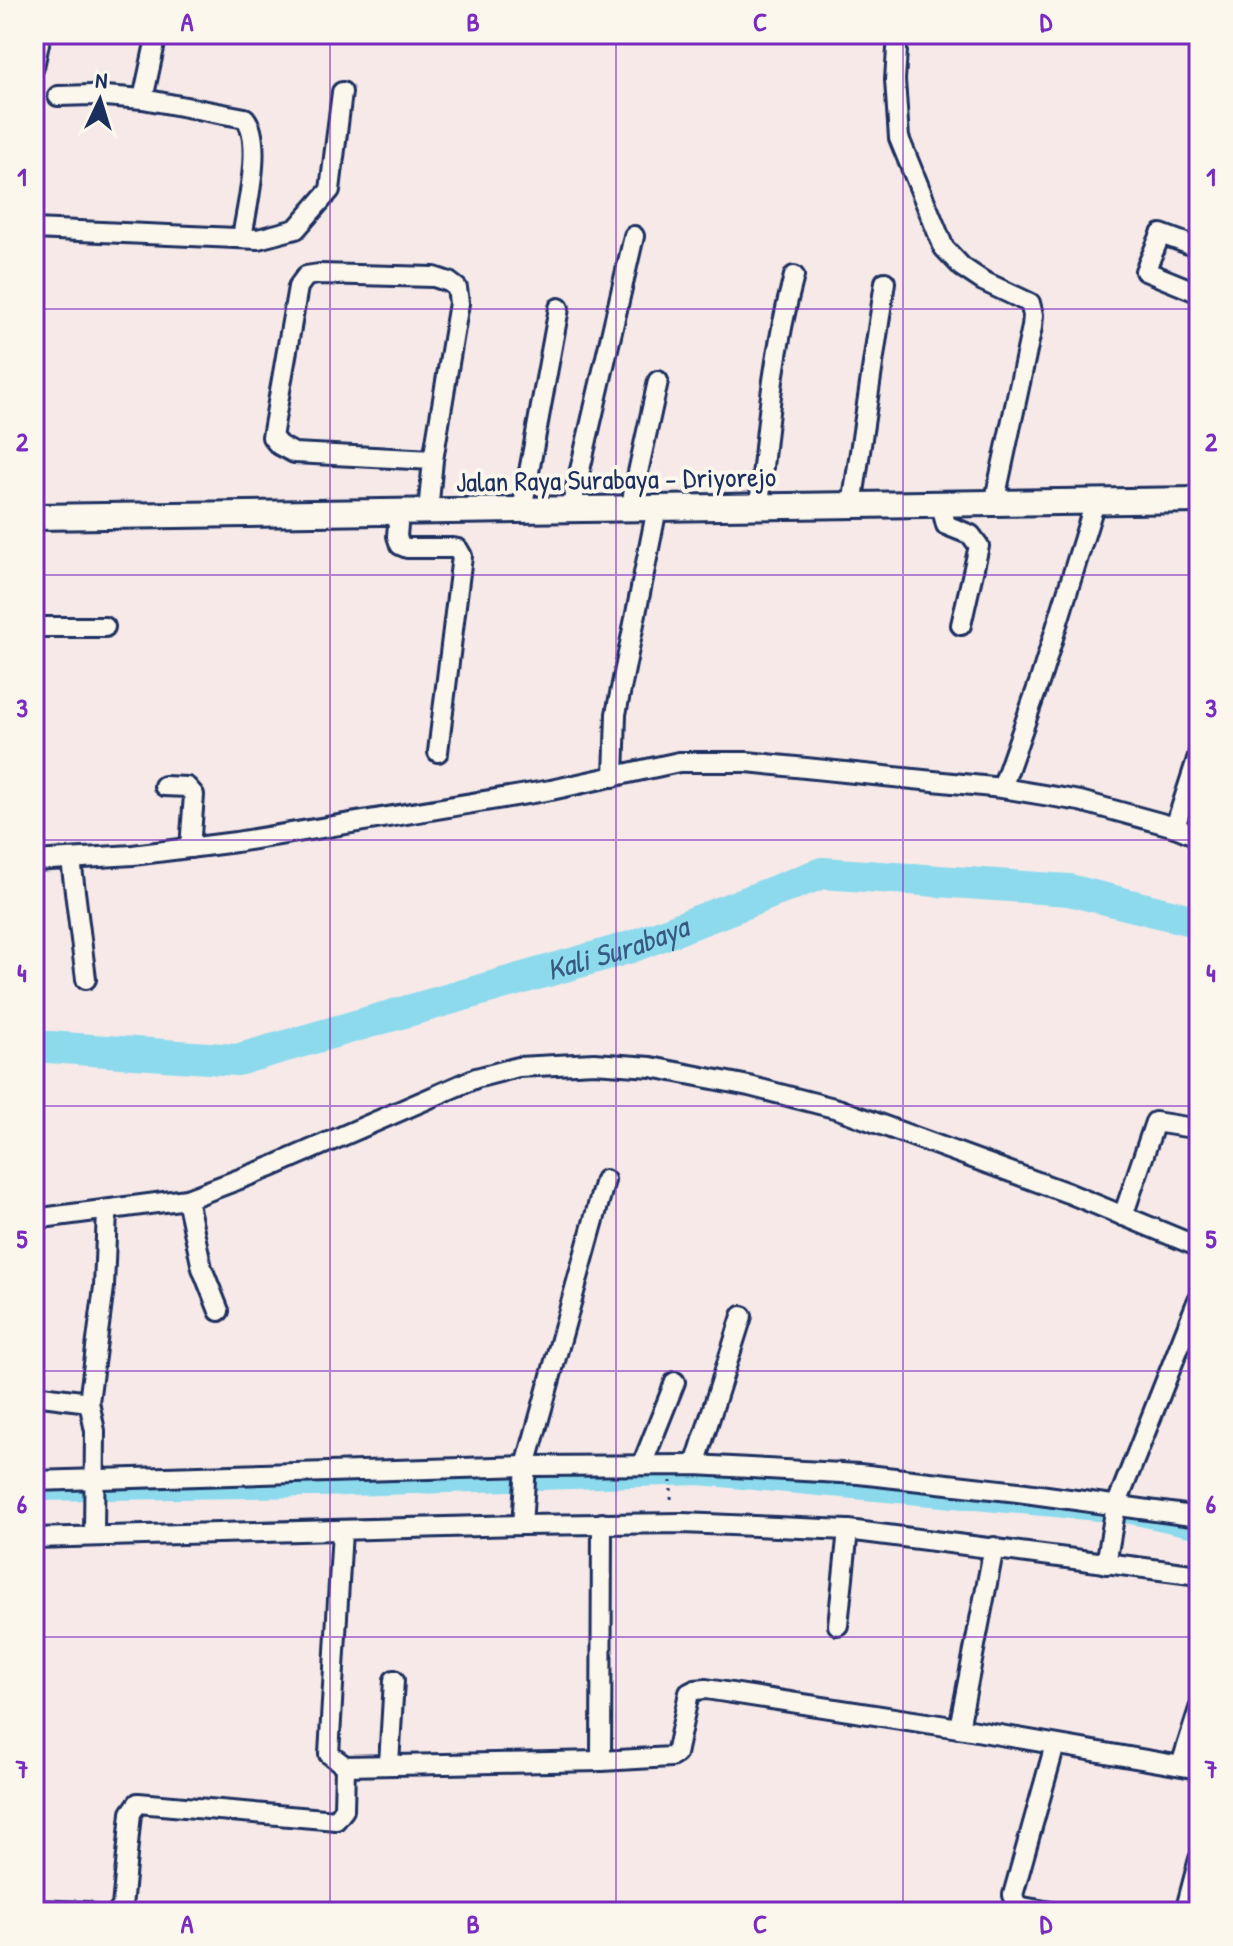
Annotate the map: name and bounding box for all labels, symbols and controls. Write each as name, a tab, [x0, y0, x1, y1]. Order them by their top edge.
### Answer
text: A	[181, 4, 194, 39]
text: B	[466, 4, 480, 39]
text: C	[753, 4, 767, 39]
text: D	[1040, 4, 1053, 39]
north arrow	[60, 60, 140, 140]
text: N	[95, 65, 109, 95]
text: 1	[17, 159, 27, 194]
text: 1	[1206, 159, 1216, 194]
text: 2	[16, 424, 29, 459]
text: 2	[1205, 424, 1218, 459]
street label: Jalan Raya Surabaya - Driyorejo	[455, 457, 777, 501]
text: 3	[16, 690, 28, 725]
text: 3	[1205, 690, 1217, 725]
water label: Kali Surabaya	[542, 905, 697, 989]
text: 4	[17, 955, 27, 990]
text: 4	[1206, 955, 1216, 990]
text: 5	[17, 1221, 28, 1256]
text: 5	[1206, 1221, 1217, 1256]
text: 6	[17, 1486, 28, 1521]
text: 6	[1206, 1486, 1217, 1521]
text: 7	[15, 1751, 29, 1786]
text: 7	[1204, 1751, 1218, 1786]
text: A	[181, 1906, 194, 1941]
text: B	[466, 1906, 480, 1941]
text: C	[753, 1906, 767, 1941]
text: D	[1040, 1906, 1053, 1941]

